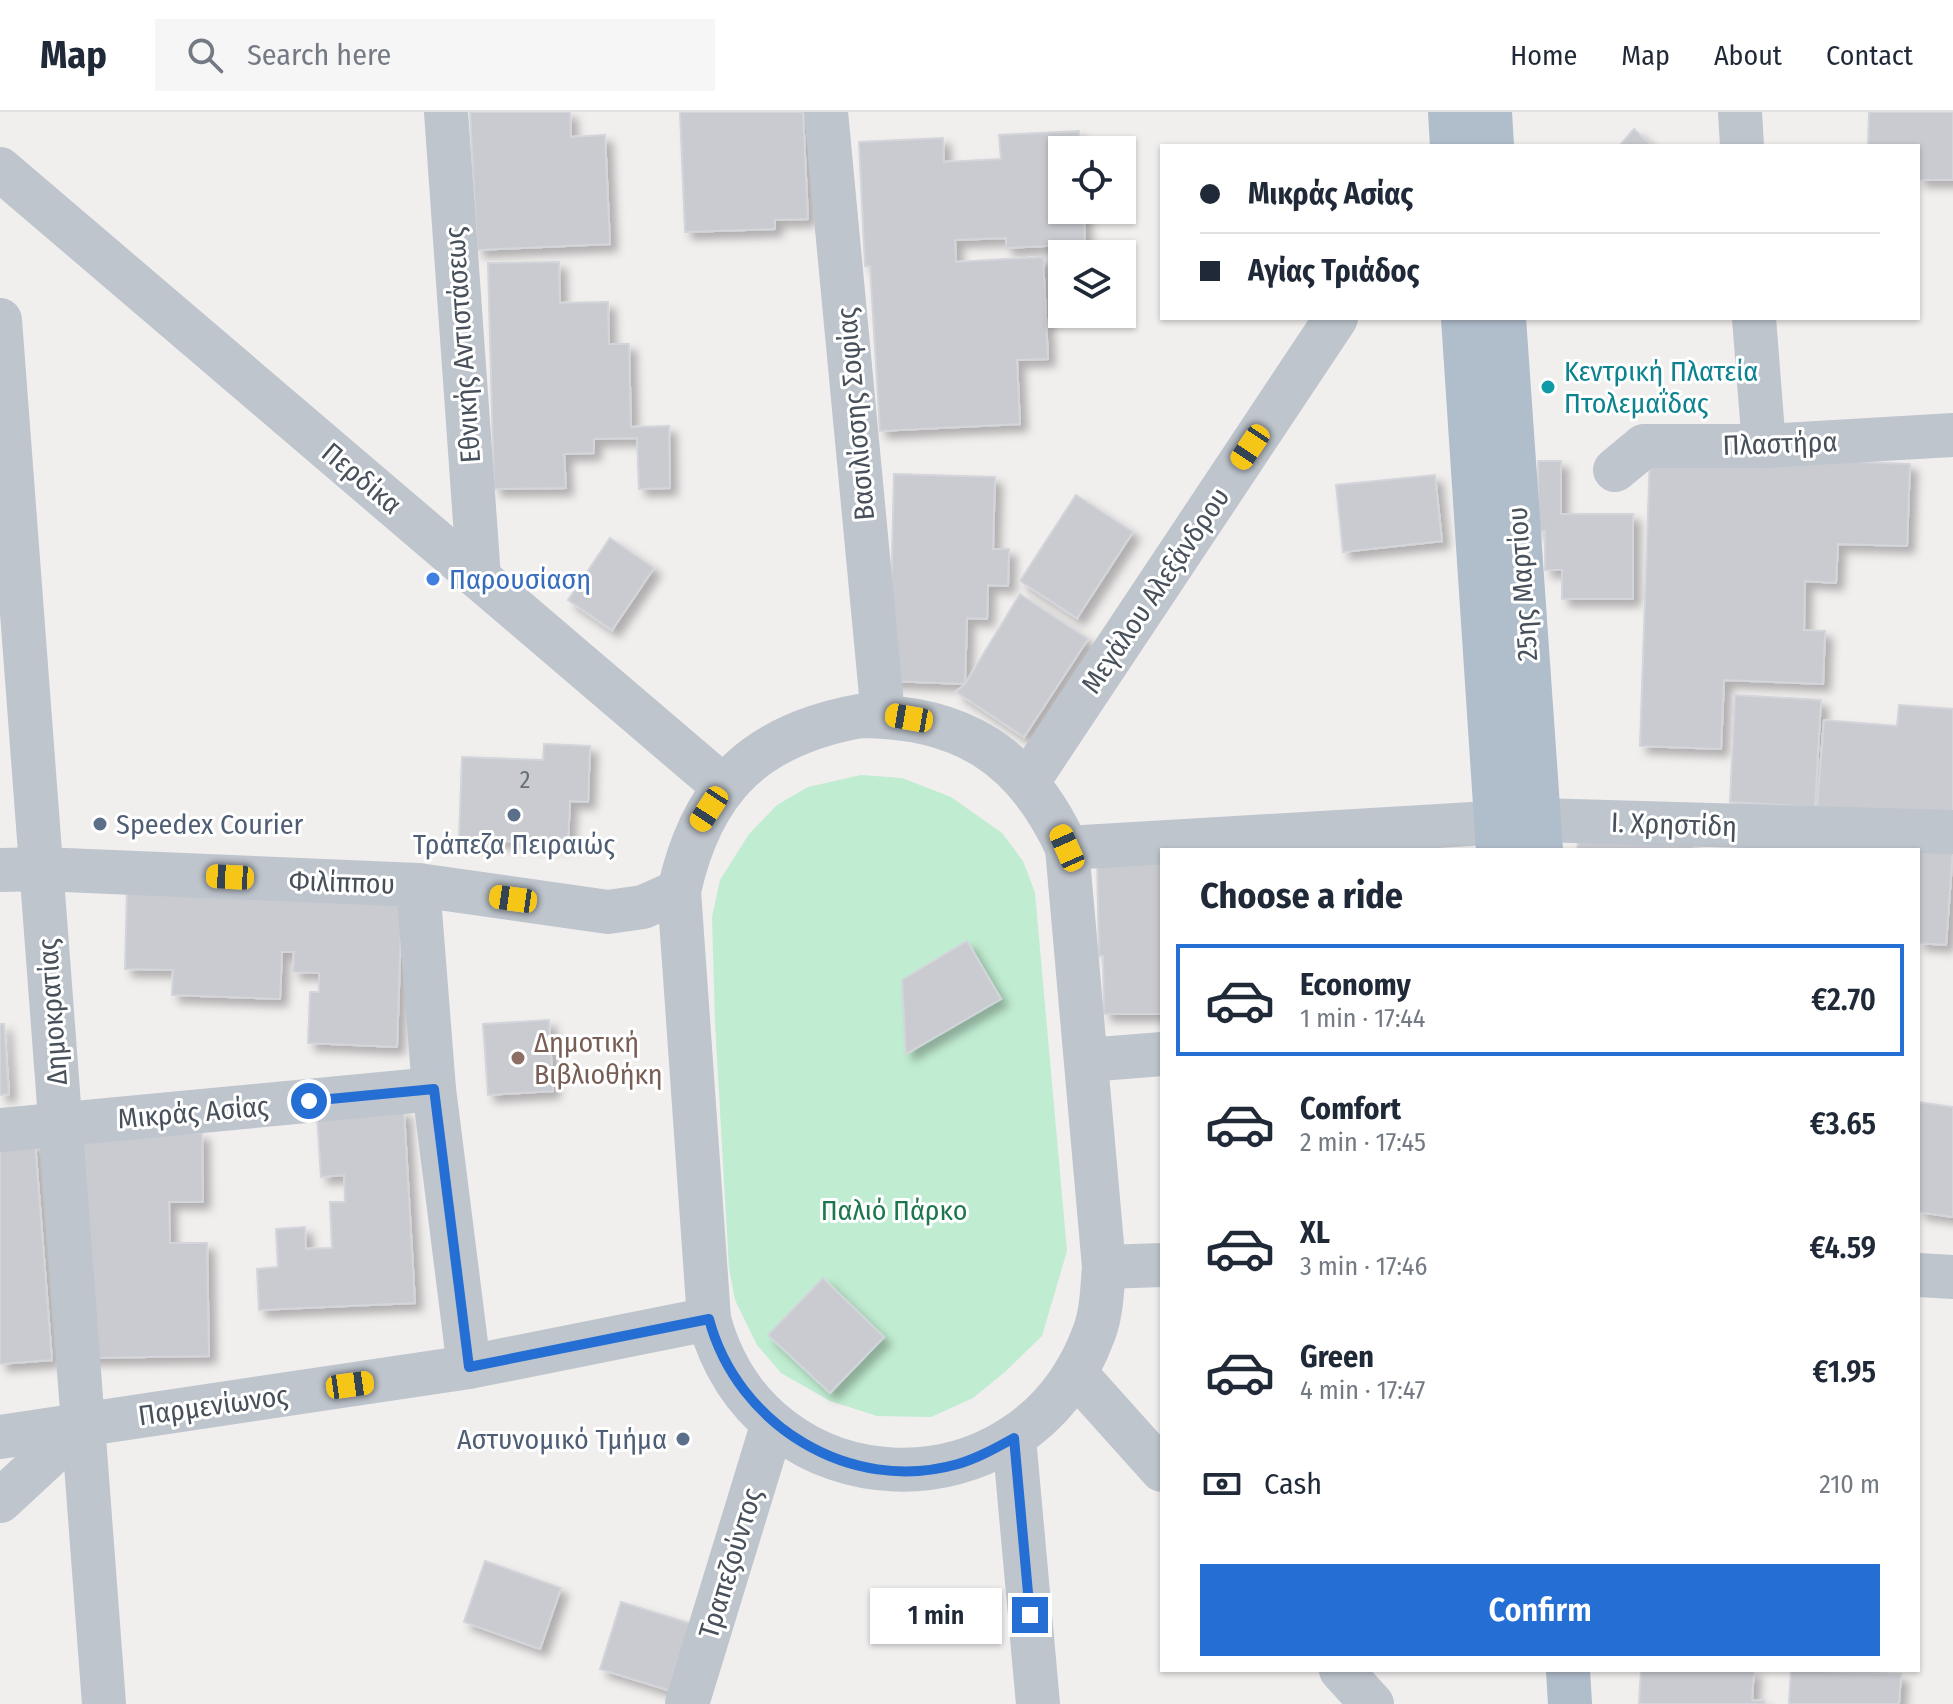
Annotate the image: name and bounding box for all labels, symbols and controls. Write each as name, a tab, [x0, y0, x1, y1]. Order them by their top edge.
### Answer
search box	[155, 19, 715, 91]
text: Map	[40, 32, 107, 78]
icon: search	[183, 33, 227, 77]
text: Search here	[247, 37, 391, 73]
text: Home	[1510, 39, 1577, 72]
text: Map	[1621, 39, 1670, 72]
text: About	[1714, 39, 1782, 72]
text: Contact	[1826, 39, 1913, 72]
map controls	[1048, 136, 1136, 328]
button: locate	[1048, 136, 1136, 224]
text: Μικράς Ασίας	[1248, 176, 1413, 212]
street label: Εθνικής Αντιστάσεως	[438, 226, 487, 464]
button: layers	[1048, 240, 1136, 328]
text: Αγίας Τριάδος	[1248, 253, 1420, 289]
street label: Βασιλίσσης Σοφίας	[830, 306, 881, 522]
place label: Κεντρική Πλατεία Πτολεμαΐδας	[1564, 355, 1758, 420]
marker: Κεντρική Πλατεία Πτολεμαΐδας	[1539, 378, 1557, 396]
car	[1227, 420, 1273, 474]
street label: Πλαστήρα	[1722, 425, 1838, 462]
street label: Περδίκα	[315, 436, 408, 521]
street label: Μεγάλου Αλεξάνδρου	[1074, 481, 1236, 699]
street label: 25ης Μαρτίου	[1501, 506, 1544, 662]
place label: Παρουσίαση	[449, 563, 591, 596]
marker: Παρουσίαση	[424, 570, 442, 588]
car	[883, 702, 935, 734]
house number: 2	[520, 766, 530, 794]
car	[686, 782, 732, 836]
marker: Τράπεζα Πειραιώς	[505, 806, 523, 824]
street label: Ι. Χρηστίδη	[1610, 806, 1738, 843]
place label: Speedex Courier	[116, 808, 304, 841]
marker: Speedex Courier	[91, 815, 109, 833]
car	[1046, 821, 1088, 875]
place label: Τράπεζα Πειραιώς	[413, 828, 615, 861]
car	[205, 864, 255, 890]
street label: Φιλίππου	[289, 864, 395, 901]
text: Choose a ride	[1200, 874, 1403, 918]
car	[488, 884, 538, 914]
street label: Δημοκρατίας	[31, 937, 74, 1086]
icon: car	[1204, 964, 1276, 1036]
text: Economy	[1300, 967, 1411, 1003]
text: €2.70	[1811, 982, 1876, 1018]
text: 1 min · 17:44	[1300, 1003, 1425, 1034]
place label: Δημοτική Βιβλιοθήκη	[534, 1026, 663, 1091]
marker: Δημοτική Βιβλιοθήκη	[509, 1049, 527, 1067]
route start	[291, 1083, 327, 1119]
icon: car	[1204, 1088, 1276, 1160]
street label: Μικράς Ασίας	[116, 1089, 270, 1136]
text: Comfort	[1300, 1091, 1401, 1127]
text: €3.65	[1810, 1106, 1876, 1142]
text: 2 min · 17:45	[1300, 1127, 1426, 1158]
park label: Παλιό Πάρκο	[821, 1194, 967, 1227]
icon: car	[1204, 1212, 1276, 1284]
text: XL	[1300, 1215, 1330, 1251]
text: €4.59	[1809, 1230, 1876, 1266]
text: 3 min · 17:46	[1300, 1251, 1427, 1282]
icon: car	[1204, 1336, 1276, 1408]
text: Green	[1300, 1339, 1374, 1375]
text: €1.95	[1813, 1354, 1876, 1390]
car	[325, 1370, 375, 1400]
text: 4 min · 17:47	[1300, 1375, 1425, 1406]
street label: Παρμενίωνος	[136, 1379, 290, 1432]
place label: Αστυνομικό Τμήμα	[457, 1423, 667, 1456]
marker: Αστυνομικό Τμήμα	[674, 1430, 692, 1448]
icon: cash	[1200, 1462, 1244, 1506]
text: Cash	[1264, 1466, 1322, 1502]
text: 210 m	[1819, 1469, 1880, 1500]
street label: Τραπεζούντος	[692, 1484, 769, 1642]
button: Confirm	[1200, 1564, 1880, 1656]
callout: 1 min	[870, 1587, 1002, 1643]
route end	[1012, 1597, 1048, 1633]
text: 1 min	[908, 1600, 964, 1631]

